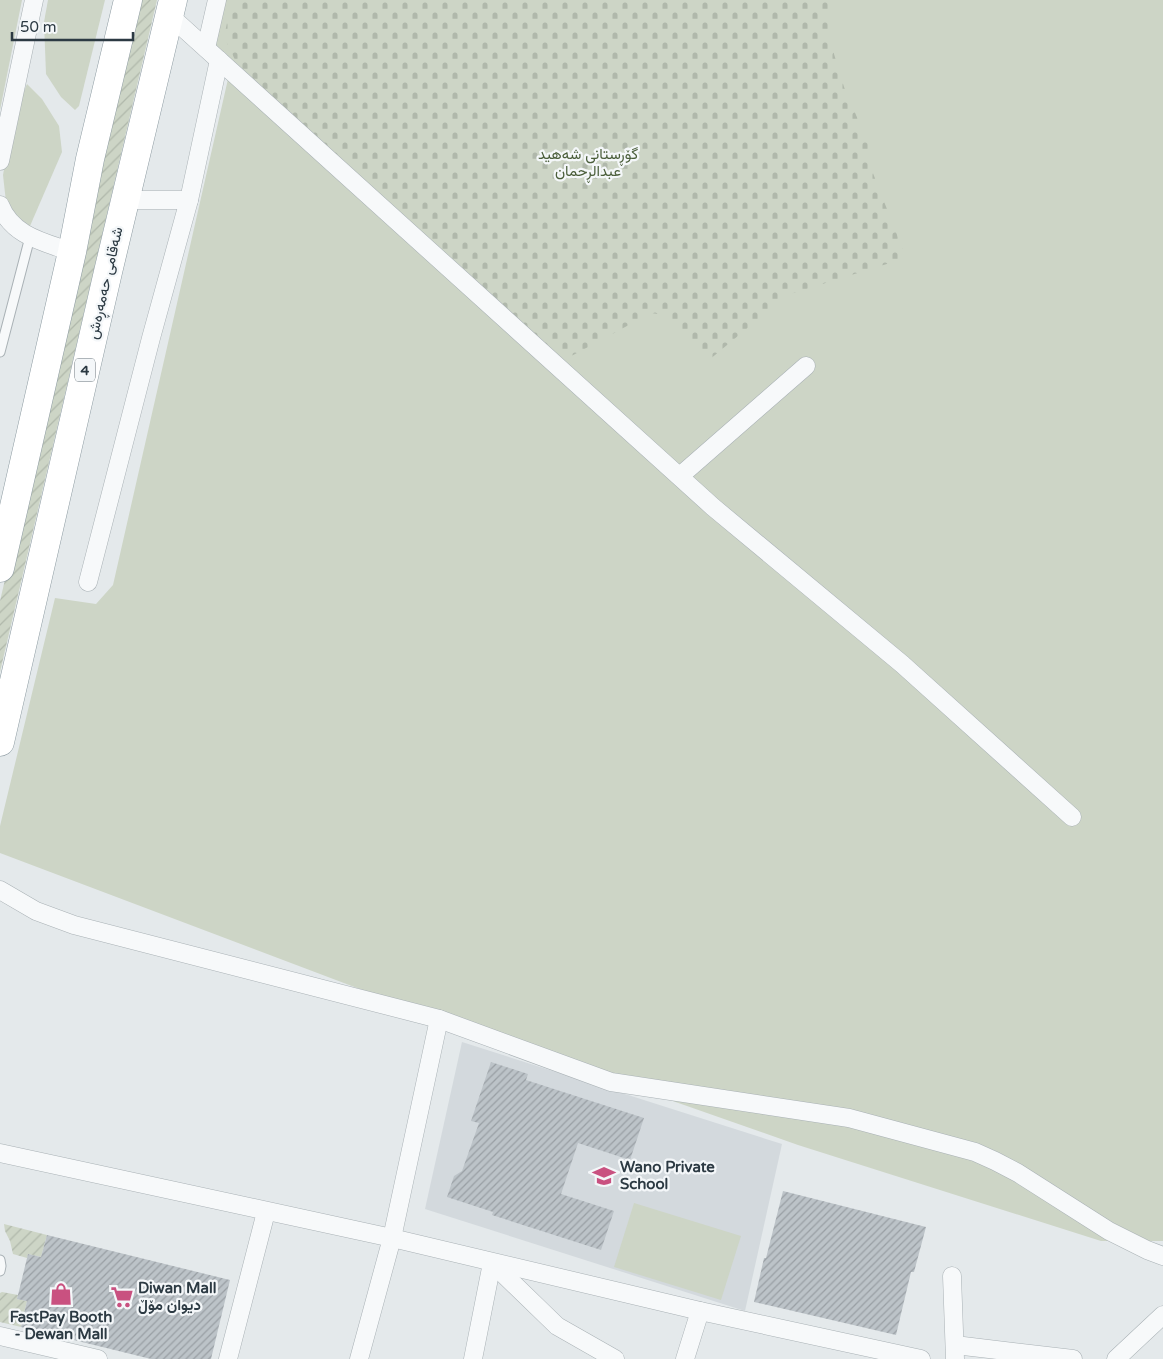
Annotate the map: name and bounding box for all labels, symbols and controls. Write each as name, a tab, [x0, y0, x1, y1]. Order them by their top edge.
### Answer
scale bar	[12, 10, 134, 42]
text: 50 m	[20, 18, 57, 36]
park label: گۆڕستانی شەهید عبدالڕحمان	[538, 145, 638, 183]
street label: شەقامی حەمەڕەش	[83, 225, 130, 342]
road number: 4	[75, 358, 95, 382]
place label: Wano Private School	[620, 1158, 715, 1193]
school or university icon: Wano Private School	[591, 1163, 617, 1189]
place label: Diwan Mall دیوان مۆڵ	[138, 1279, 217, 1314]
shop icon: FastPay Booth - Dewan Mall	[48, 1281, 74, 1307]
supermarket icon: Diwan Mall دیوان مۆڵ	[109, 1284, 135, 1310]
place label: FastPay Booth - Dewan Mall	[10, 1308, 112, 1343]

